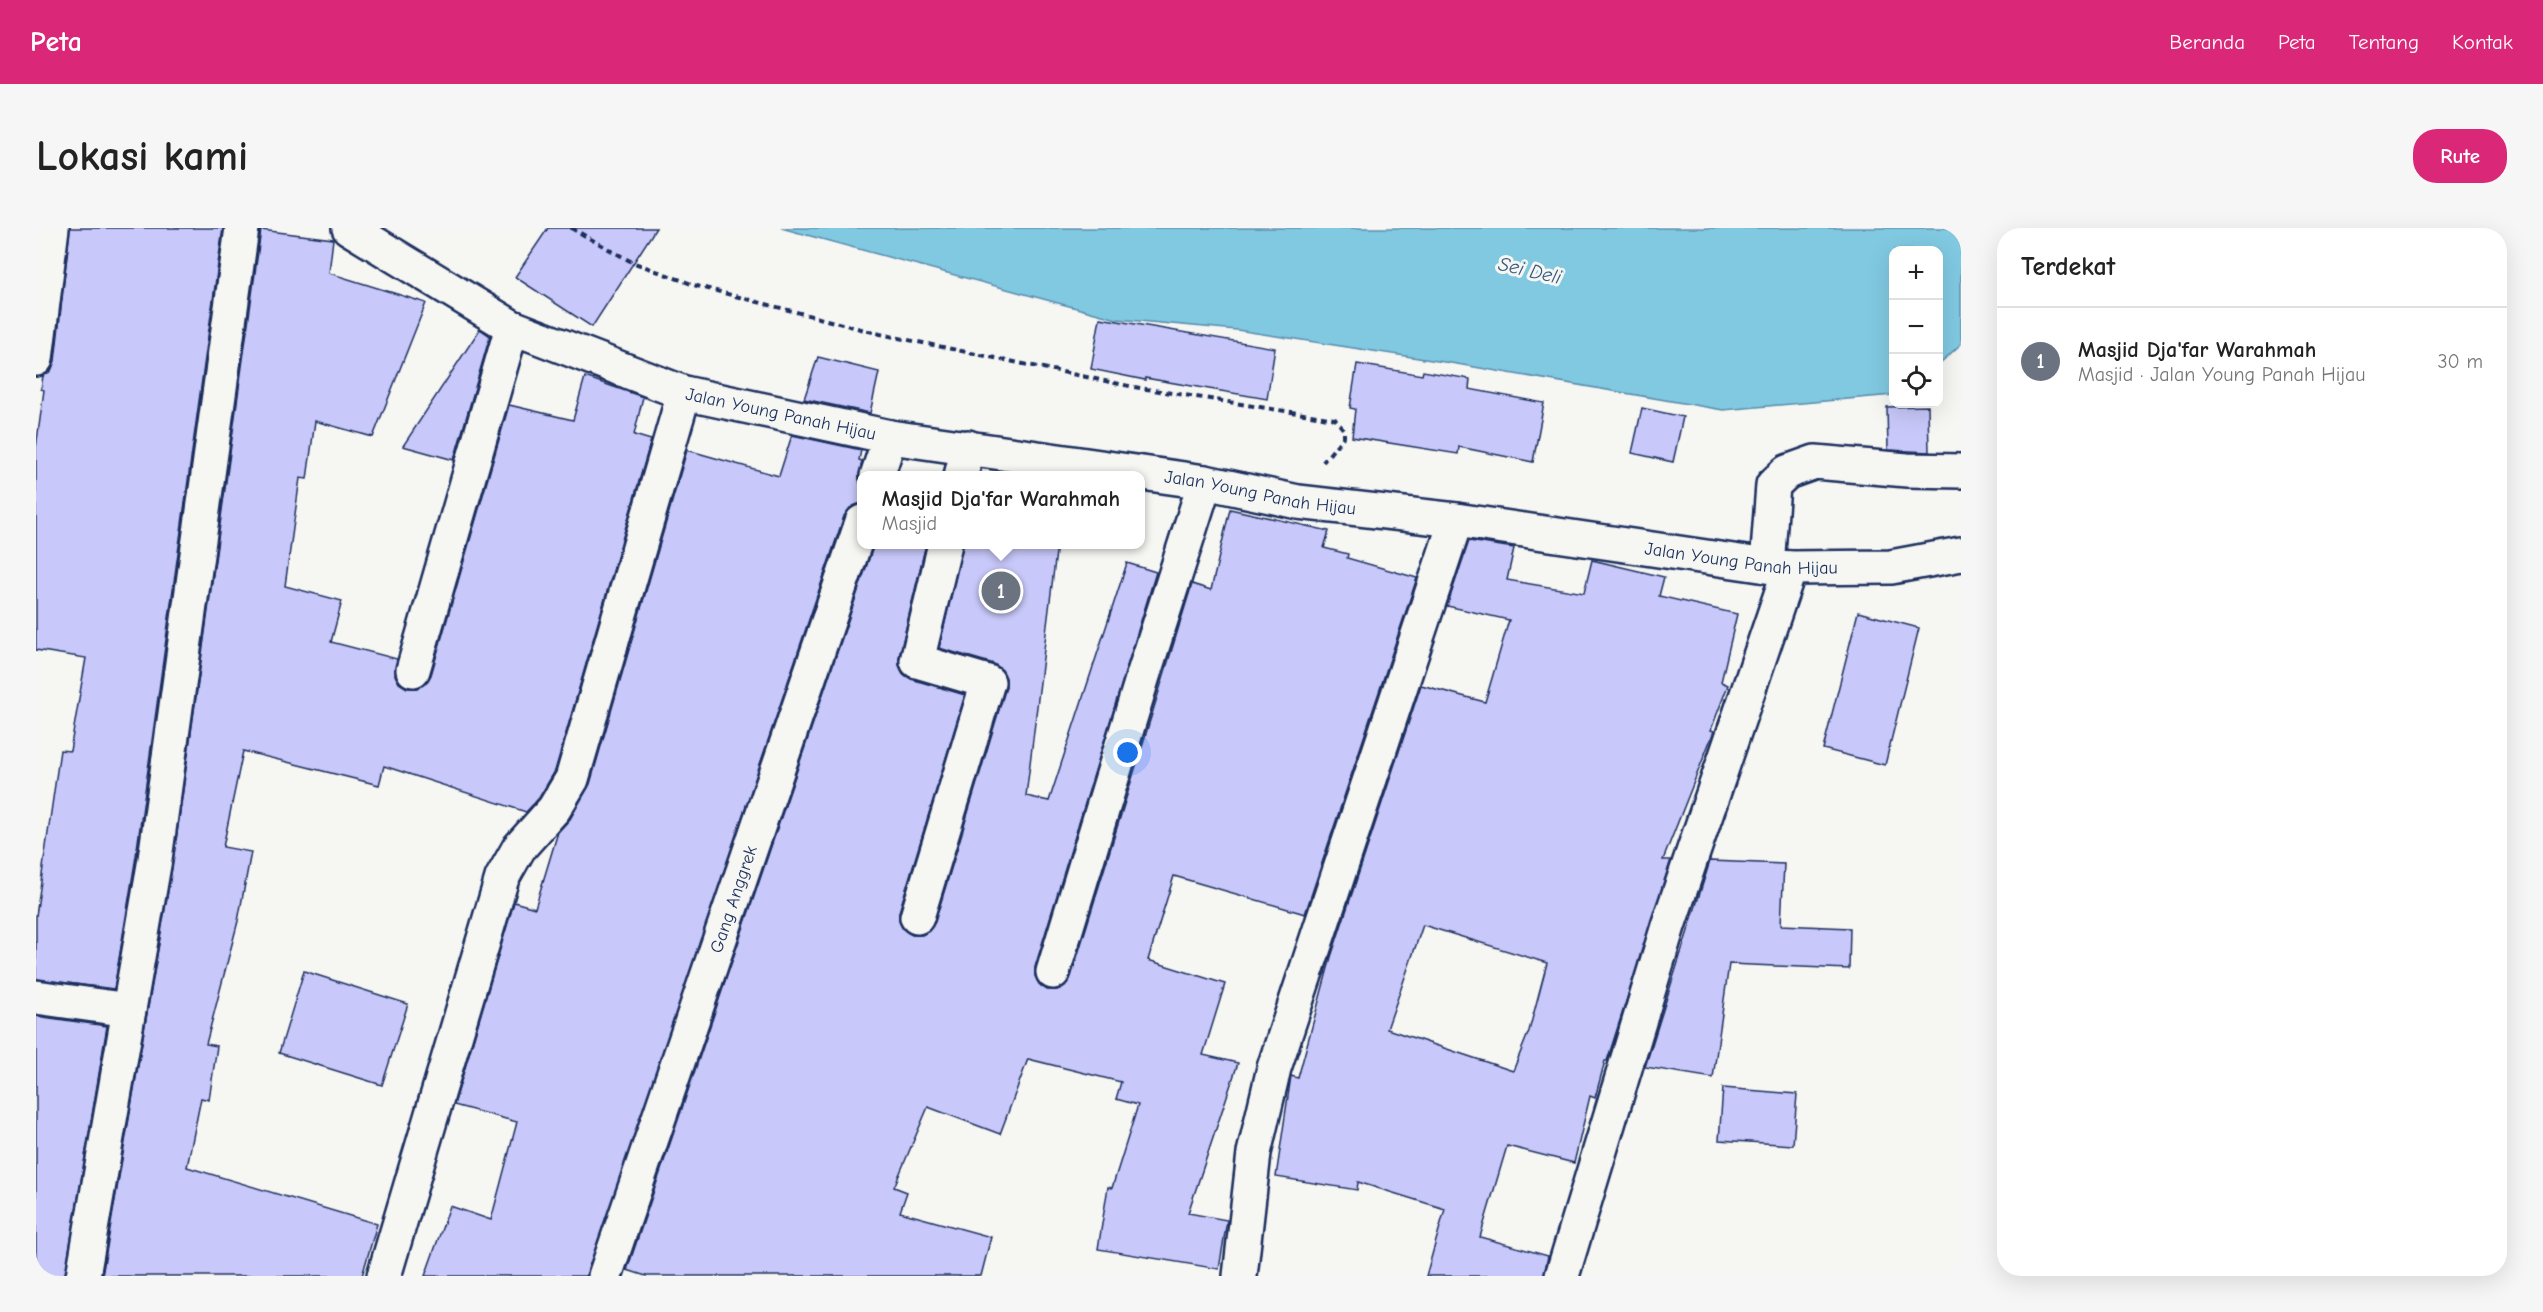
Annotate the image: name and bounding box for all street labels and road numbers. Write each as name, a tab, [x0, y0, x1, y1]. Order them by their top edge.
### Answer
street label: Jalan Young Panah Hijau	[684, 384, 878, 445]
street label: Jalan Young Panah Hijau	[1163, 466, 1357, 520]
street label: Jalan Young Panah Hijau	[1643, 538, 1838, 579]
street label: Gang Anggrek	[706, 843, 762, 956]

